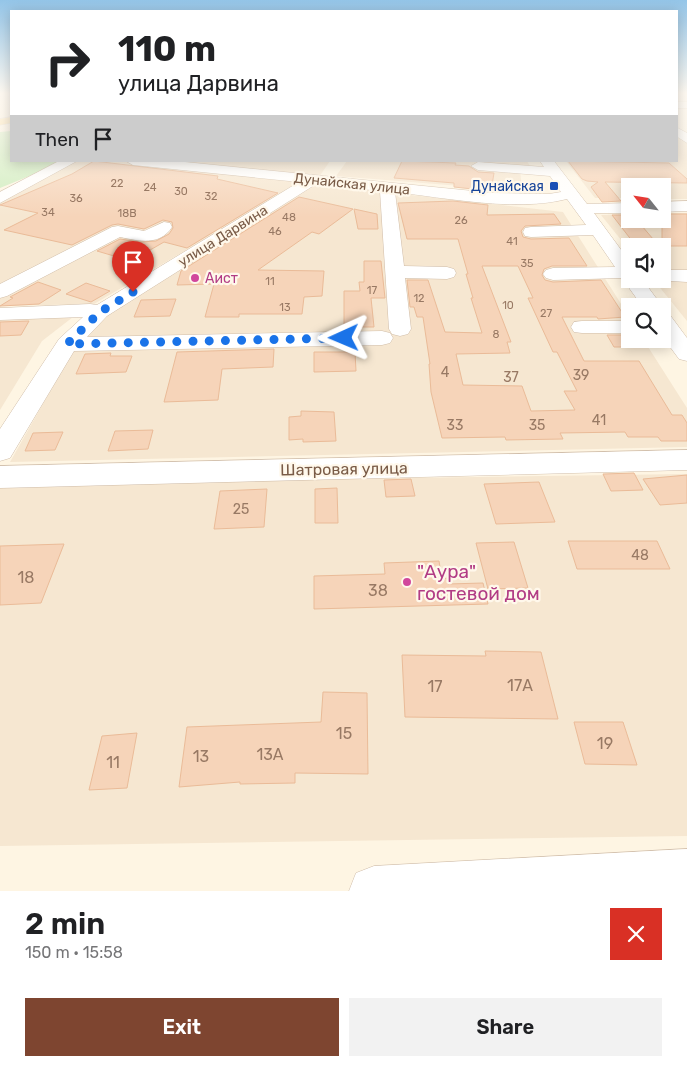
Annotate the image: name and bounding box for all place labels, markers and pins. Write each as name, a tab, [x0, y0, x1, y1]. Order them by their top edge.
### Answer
place label: Дунайская	[471, 178, 544, 195]
marker: Дунайская	[548, 180, 560, 192]
pin	[112, 241, 154, 292]
place label: Аист	[205, 270, 238, 287]
marker: Аист	[189, 272, 201, 284]
place label: "Аура" гостевой дом	[417, 560, 540, 605]
marker: "Аура" гостевой дом	[401, 576, 413, 588]

